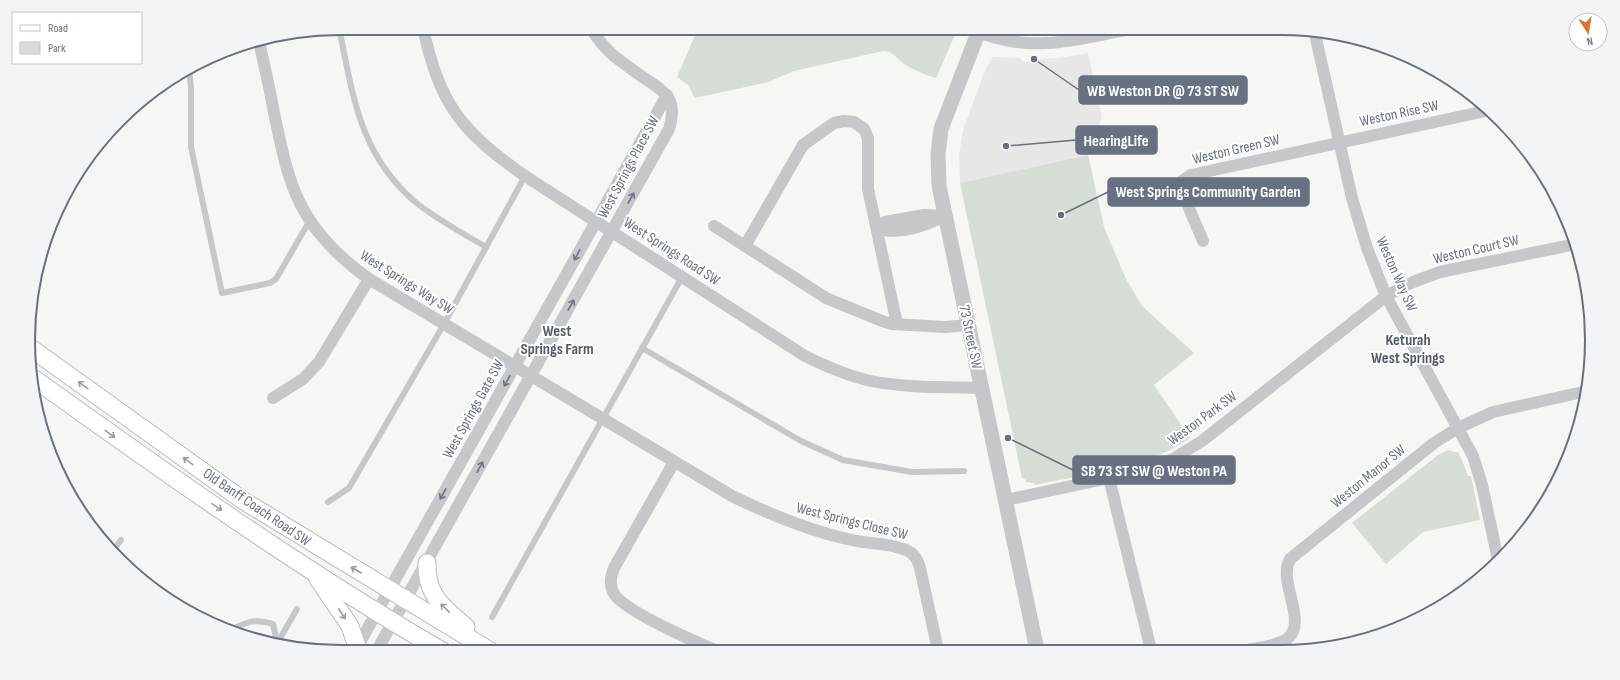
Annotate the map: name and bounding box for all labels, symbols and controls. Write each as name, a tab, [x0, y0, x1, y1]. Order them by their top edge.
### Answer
legend	[12, 12, 142, 64]
north arrow	[1568, 12, 1608, 52]
text: Road	[48, 21, 68, 36]
text: N	[1586, 34, 1594, 48]
text: Park	[48, 41, 66, 56]
callout: WB Weston DR @ 73 ST SW	[1079, 76, 1247, 104]
text: WB Weston DR @ 73 ST SW	[1087, 82, 1240, 101]
street label: Weston Rise SW	[1358, 96, 1440, 131]
street label: West Springs Place SW	[593, 113, 664, 222]
callout: HearingLife	[1076, 126, 1157, 154]
street label: Weston Green SW	[1191, 130, 1282, 169]
text: HearingLife	[1083, 132, 1149, 151]
callout: West Springs Community Garden	[1108, 178, 1309, 206]
text: West Springs Community Garden	[1115, 183, 1301, 202]
one-way arrow	[628, 192, 635, 204]
street label: West Springs Road SW	[620, 213, 724, 290]
street label: Weston Court SW	[1431, 230, 1521, 269]
street label: Weston Way SW	[1372, 234, 1422, 315]
street label: West Springs Way SW	[356, 246, 457, 319]
one-way arrow	[573, 249, 580, 261]
one-way arrow	[567, 299, 575, 311]
street label: 73 Street SW	[954, 303, 987, 371]
district label: West Springs Farm	[520, 322, 594, 359]
district label: Keturah West Springs	[1371, 331, 1445, 368]
street label: West Springs Gate SW	[438, 356, 509, 462]
one-way arrow	[502, 375, 510, 387]
one-way arrow	[78, 381, 89, 389]
street label: Weston Park SW	[1164, 387, 1241, 450]
one-way arrow	[105, 430, 116, 438]
street label: Weston Manor SW	[1327, 440, 1410, 512]
callout: SB 73 ST SW @ Weston PA	[1073, 456, 1235, 484]
one-way arrow	[183, 457, 194, 465]
one-way arrow	[477, 462, 484, 474]
text: SB 73 ST SW @ Weston PA	[1081, 462, 1227, 481]
street label: Old Banff Coach Road SW	[199, 464, 315, 551]
one-way arrow	[439, 488, 447, 500]
street label: West Springs Close SW	[794, 498, 910, 545]
one-way arrow	[212, 503, 223, 511]
one-way arrow	[350, 566, 362, 574]
one-way arrow	[440, 603, 450, 613]
one-way arrow	[338, 608, 346, 619]

